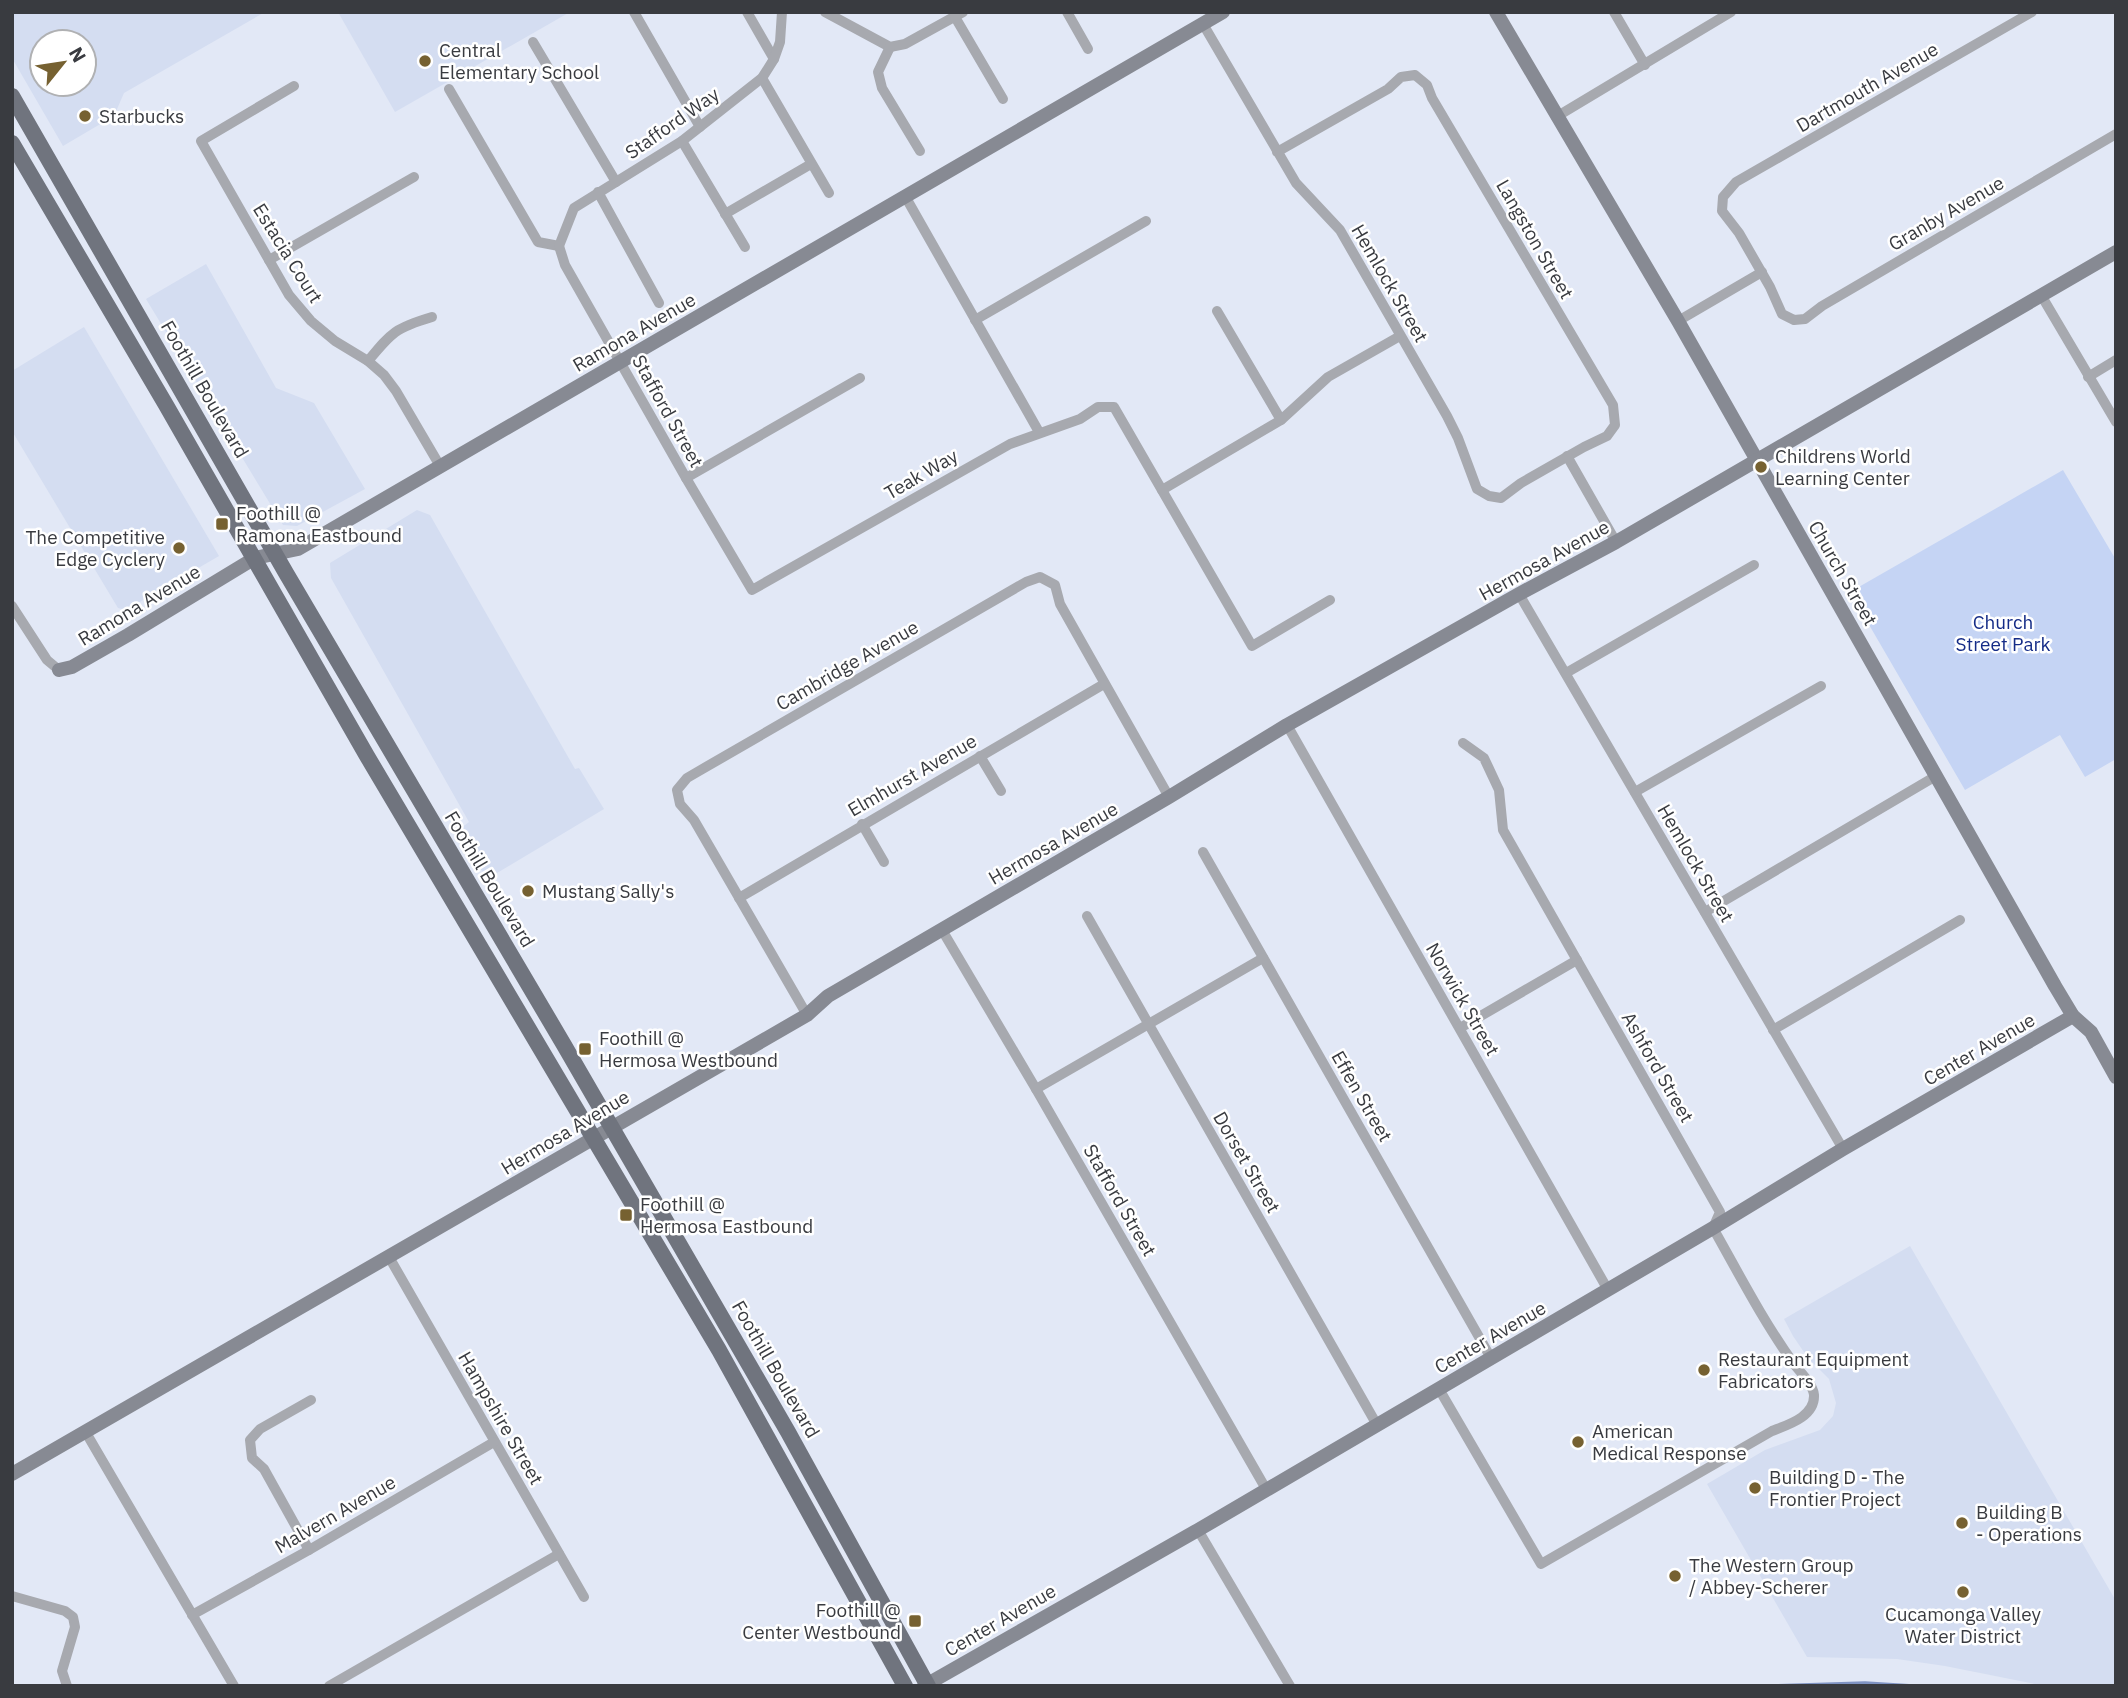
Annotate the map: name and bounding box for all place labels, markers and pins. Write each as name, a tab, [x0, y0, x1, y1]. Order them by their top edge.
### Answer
place label: Central Elementary School	[439, 38, 599, 84]
marker: Central Elementary School	[417, 53, 433, 69]
place label: Starbucks	[99, 104, 184, 128]
marker: Starbucks	[77, 108, 93, 124]
place label: Childrens World Learning Center	[1775, 444, 1911, 490]
marker: Childrens World Learning Center	[1753, 459, 1769, 475]
place label: Foothill @ Ramona Eastbound	[236, 501, 402, 547]
marker: Foothill @ Ramona Eastbound	[214, 516, 230, 532]
place label: The Competitive Edge Cyclery	[25, 525, 166, 571]
marker: The Competitive Edge Cyclery	[171, 540, 187, 556]
place label: Mustang Sally's	[542, 879, 674, 903]
marker: Mustang Sally's	[520, 883, 536, 899]
place label: Foothill @ Hermosa Westbound	[599, 1026, 778, 1072]
marker: Foothill @ Hermosa Westbound	[577, 1041, 593, 1057]
place label: Foothill @ Hermosa Eastbound	[640, 1192, 813, 1238]
marker: Foothill @ Hermosa Eastbound	[618, 1207, 634, 1223]
place label: Restaurant Equipment Fabricators	[1718, 1347, 1909, 1393]
marker: Restaurant Equipment Fabricators	[1696, 1362, 1712, 1378]
place label: American Medical Response	[1592, 1419, 1747, 1465]
marker: American Medical Response	[1570, 1434, 1586, 1450]
place label: Building D - The Frontier Project	[1769, 1465, 1905, 1511]
marker: Building D - The Frontier Project	[1747, 1480, 1763, 1496]
place label: Building B - Operations	[1976, 1500, 2082, 1546]
marker: Building B - Operations	[1954, 1515, 1970, 1531]
place label: The Western Group / Abbey-Scherer	[1689, 1553, 1854, 1599]
marker: The Western Group / Abbey-Scherer	[1667, 1568, 1683, 1584]
marker: Cucamonga Valley Water District	[1955, 1584, 1971, 1600]
place label: Foothill @ Center Westbound	[742, 1598, 901, 1644]
place label: Cucamonga Valley Water District	[1885, 1602, 2042, 1648]
marker: Foothill @ Center Westbound	[907, 1613, 923, 1629]

